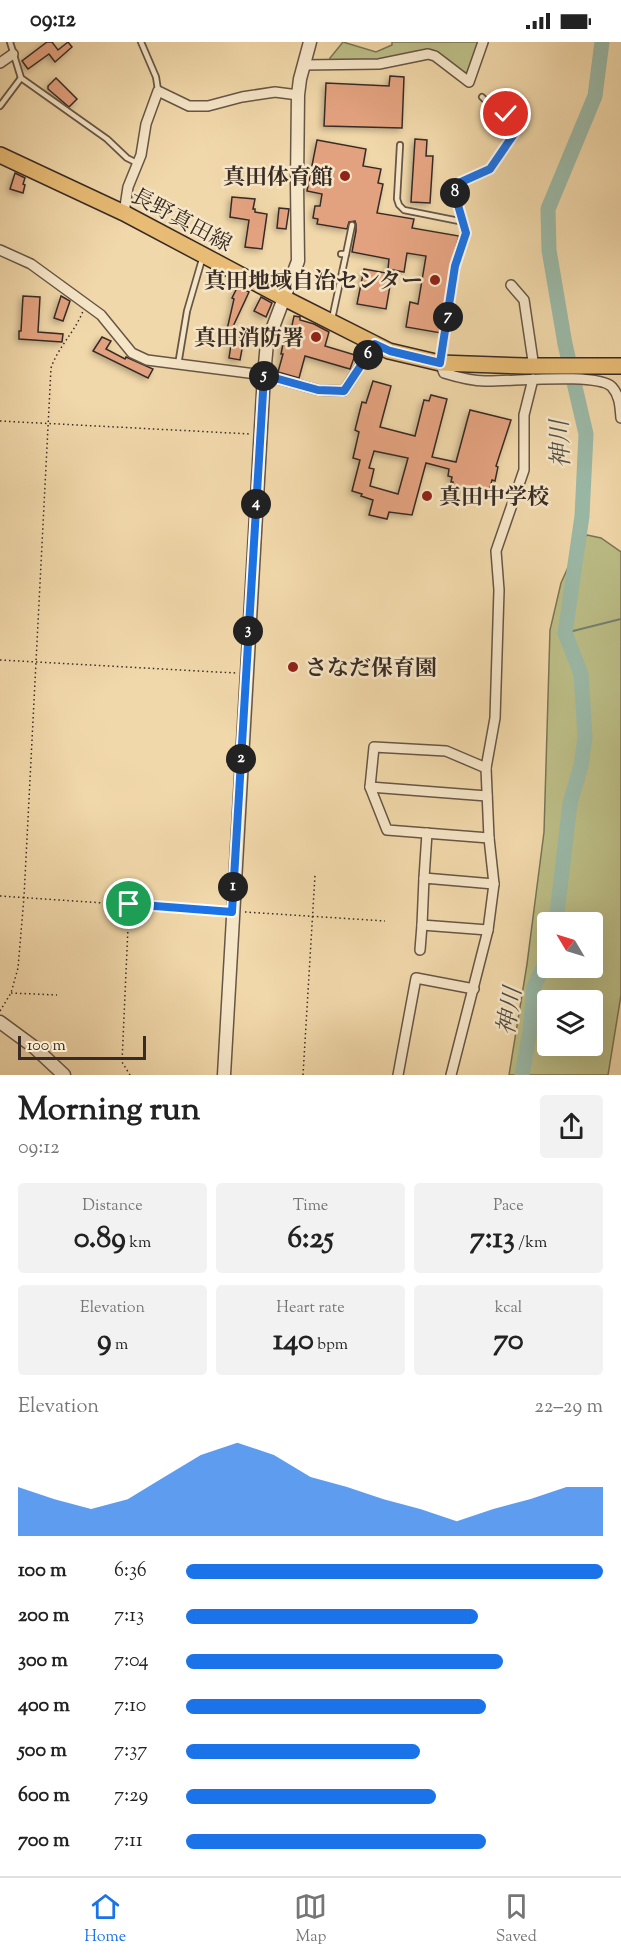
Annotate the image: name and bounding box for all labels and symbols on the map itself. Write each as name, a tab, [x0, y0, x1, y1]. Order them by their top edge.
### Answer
pin	[480, 88, 531, 139]
place label: 真田体育館	[223, 163, 333, 195]
marker: 真田体育館	[338, 169, 352, 183]
pin: 8	[440, 178, 470, 208]
street label: 長野真田線	[125, 182, 237, 262]
place label: 真田地域自治センター	[204, 267, 423, 299]
marker: 真田地域自治センター	[428, 273, 442, 287]
pin: 7	[433, 302, 463, 332]
place label: 真田消防署	[194, 324, 304, 356]
marker: 真田消防署	[309, 330, 323, 344]
pin: 6	[353, 340, 383, 370]
pin: 5	[249, 361, 279, 391]
water label: 神川	[544, 416, 580, 469]
place label: 真田中学校	[439, 483, 549, 515]
pin: 4	[241, 489, 271, 519]
marker: 真田中学校	[420, 489, 434, 503]
pin: 3	[233, 616, 263, 646]
place label: さなだ保育園	[305, 654, 437, 686]
marker: さなだ保育園	[286, 660, 300, 674]
pin: 2	[226, 744, 256, 774]
pin: 1	[218, 872, 248, 902]
pin	[103, 878, 154, 929]
north arrow	[537, 912, 603, 978]
water label: 神川	[490, 982, 532, 1038]
scale bar	[18, 1033, 146, 1061]

